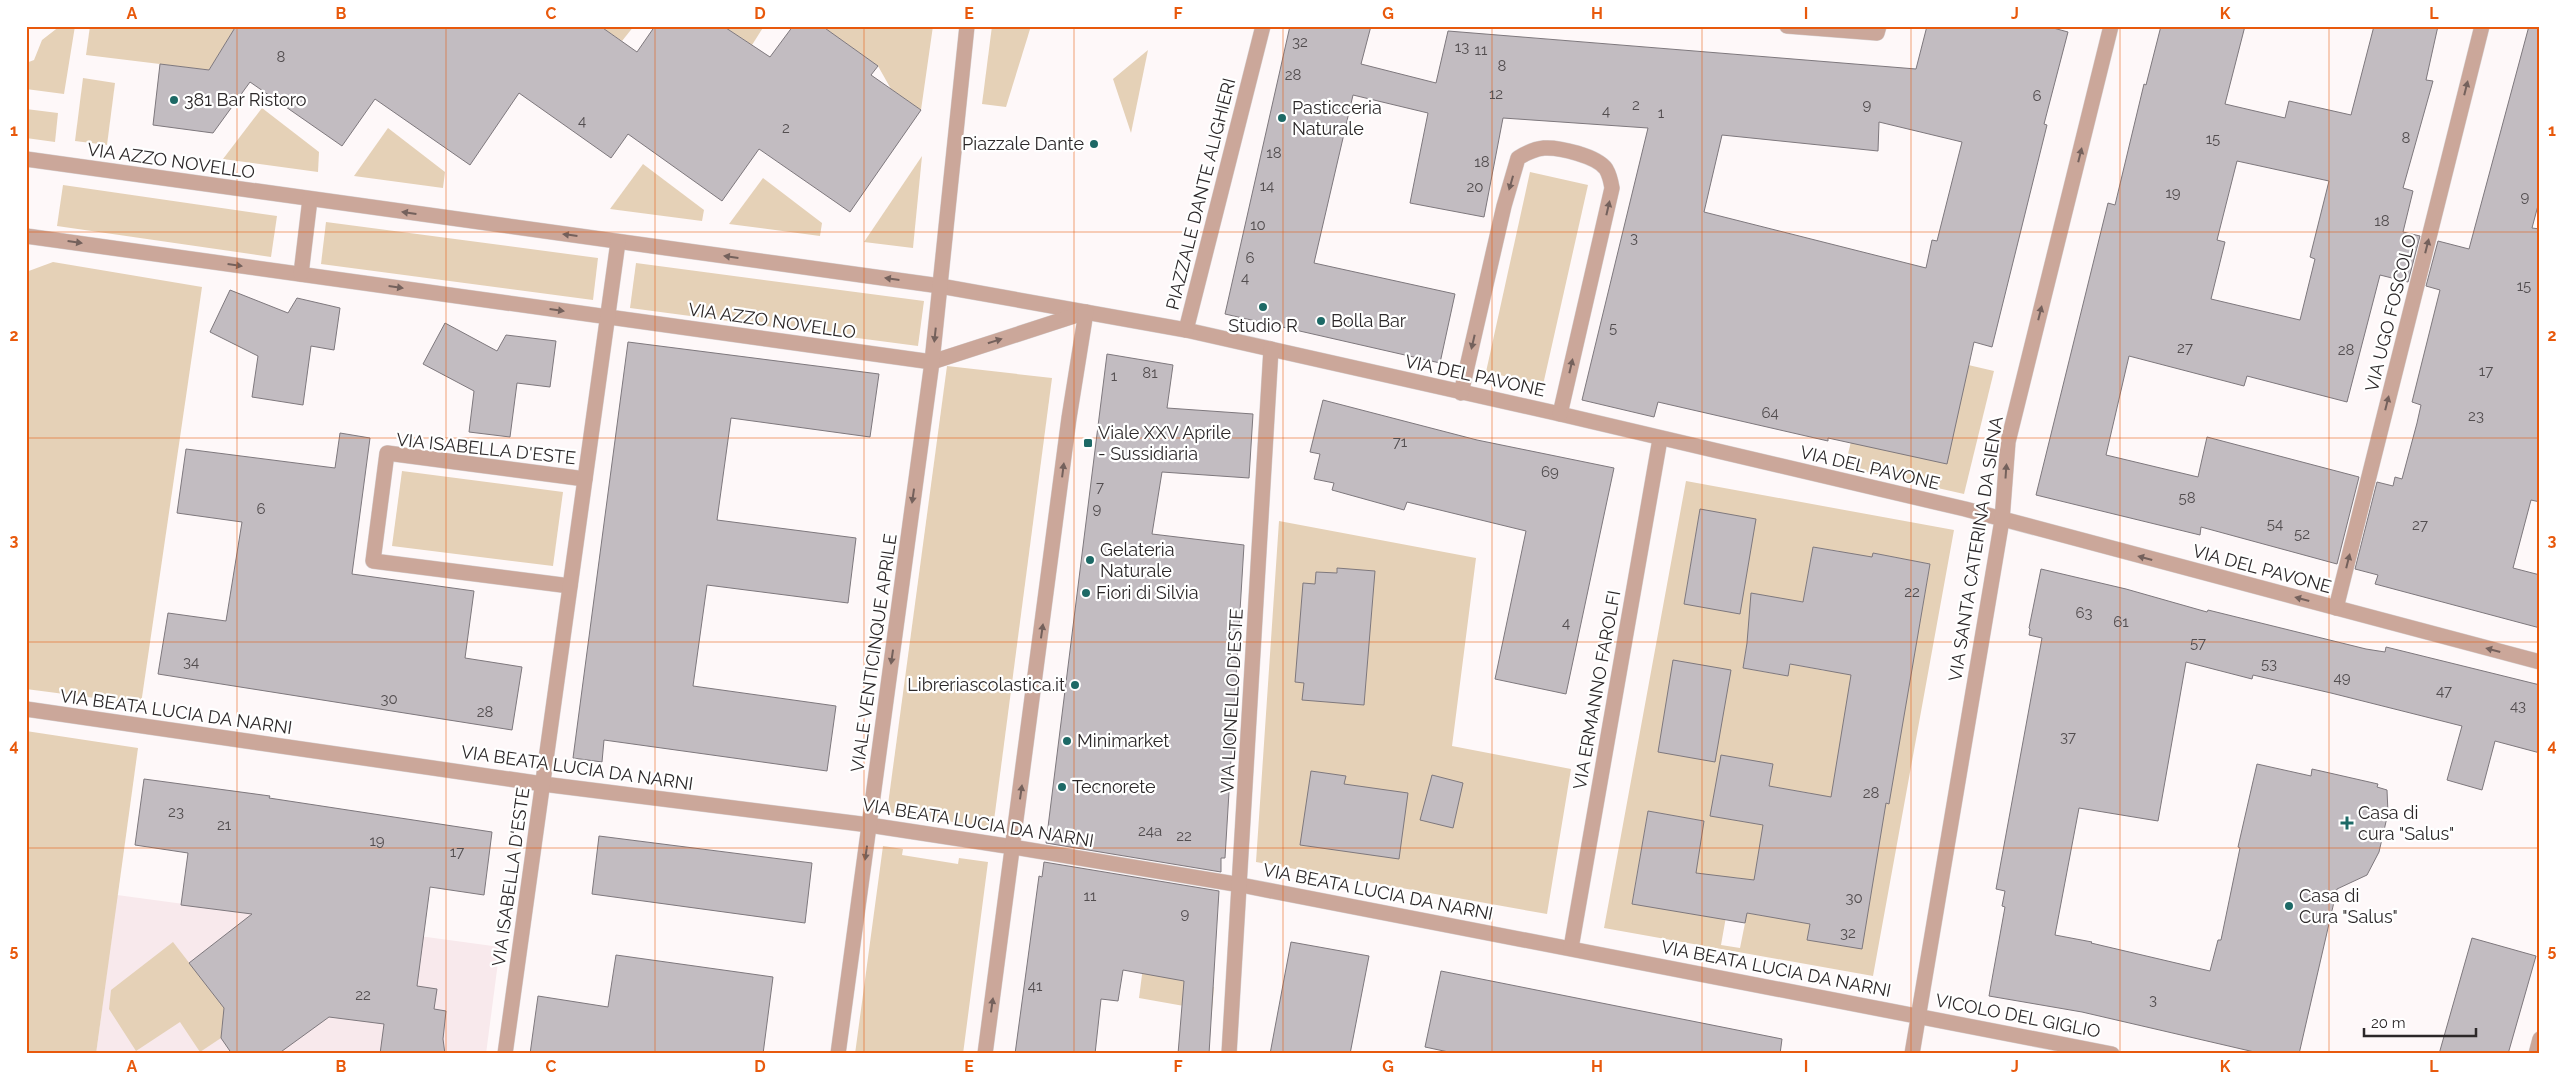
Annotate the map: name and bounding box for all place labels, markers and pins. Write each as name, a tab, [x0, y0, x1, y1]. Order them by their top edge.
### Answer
place label: 381 Bar Ristoro	[184, 89, 307, 110]
marker: 381 Bar Ristoro	[168, 94, 180, 106]
place label: Pasticceria Naturale	[1292, 97, 1382, 139]
marker: Pasticceria Naturale	[1276, 112, 1288, 124]
place label: Piazzale Dante	[962, 133, 1084, 154]
marker: Piazzale Dante	[1088, 138, 1100, 150]
marker: Studio R	[1257, 301, 1269, 313]
place label: Bolla Bar	[1331, 310, 1407, 331]
place label: Studio R	[1228, 315, 1298, 336]
marker: Bolla Bar	[1315, 315, 1327, 327]
place label: Viale XXV Aprile - Sussidiaria	[1098, 422, 1232, 464]
marker: Viale XXV Aprile - Sussidiaria	[1082, 437, 1094, 449]
place label: Gelateria Naturale	[1100, 539, 1175, 581]
marker: Gelateria Naturale	[1084, 554, 1096, 566]
place label: Fiori di Silvia	[1096, 582, 1199, 603]
marker: Fiori di Silvia	[1080, 587, 1092, 599]
place label: Libreriascolastica.it	[907, 674, 1065, 695]
marker: Libreriascolastica.it	[1069, 679, 1081, 691]
place label: Minimarket	[1077, 730, 1169, 751]
marker: Minimarket	[1061, 735, 1073, 747]
place label: Tecnorete	[1072, 776, 1156, 797]
marker: Tecnorete	[1056, 781, 1068, 793]
place label: Casa di cura "Salus"	[2358, 802, 2454, 844]
marker: Casa di cura "Salus"	[2340, 816, 2354, 830]
place label: Casa di Cura "Salus"	[2299, 885, 2398, 927]
marker: Casa di Cura "Salus"	[2283, 900, 2295, 912]

